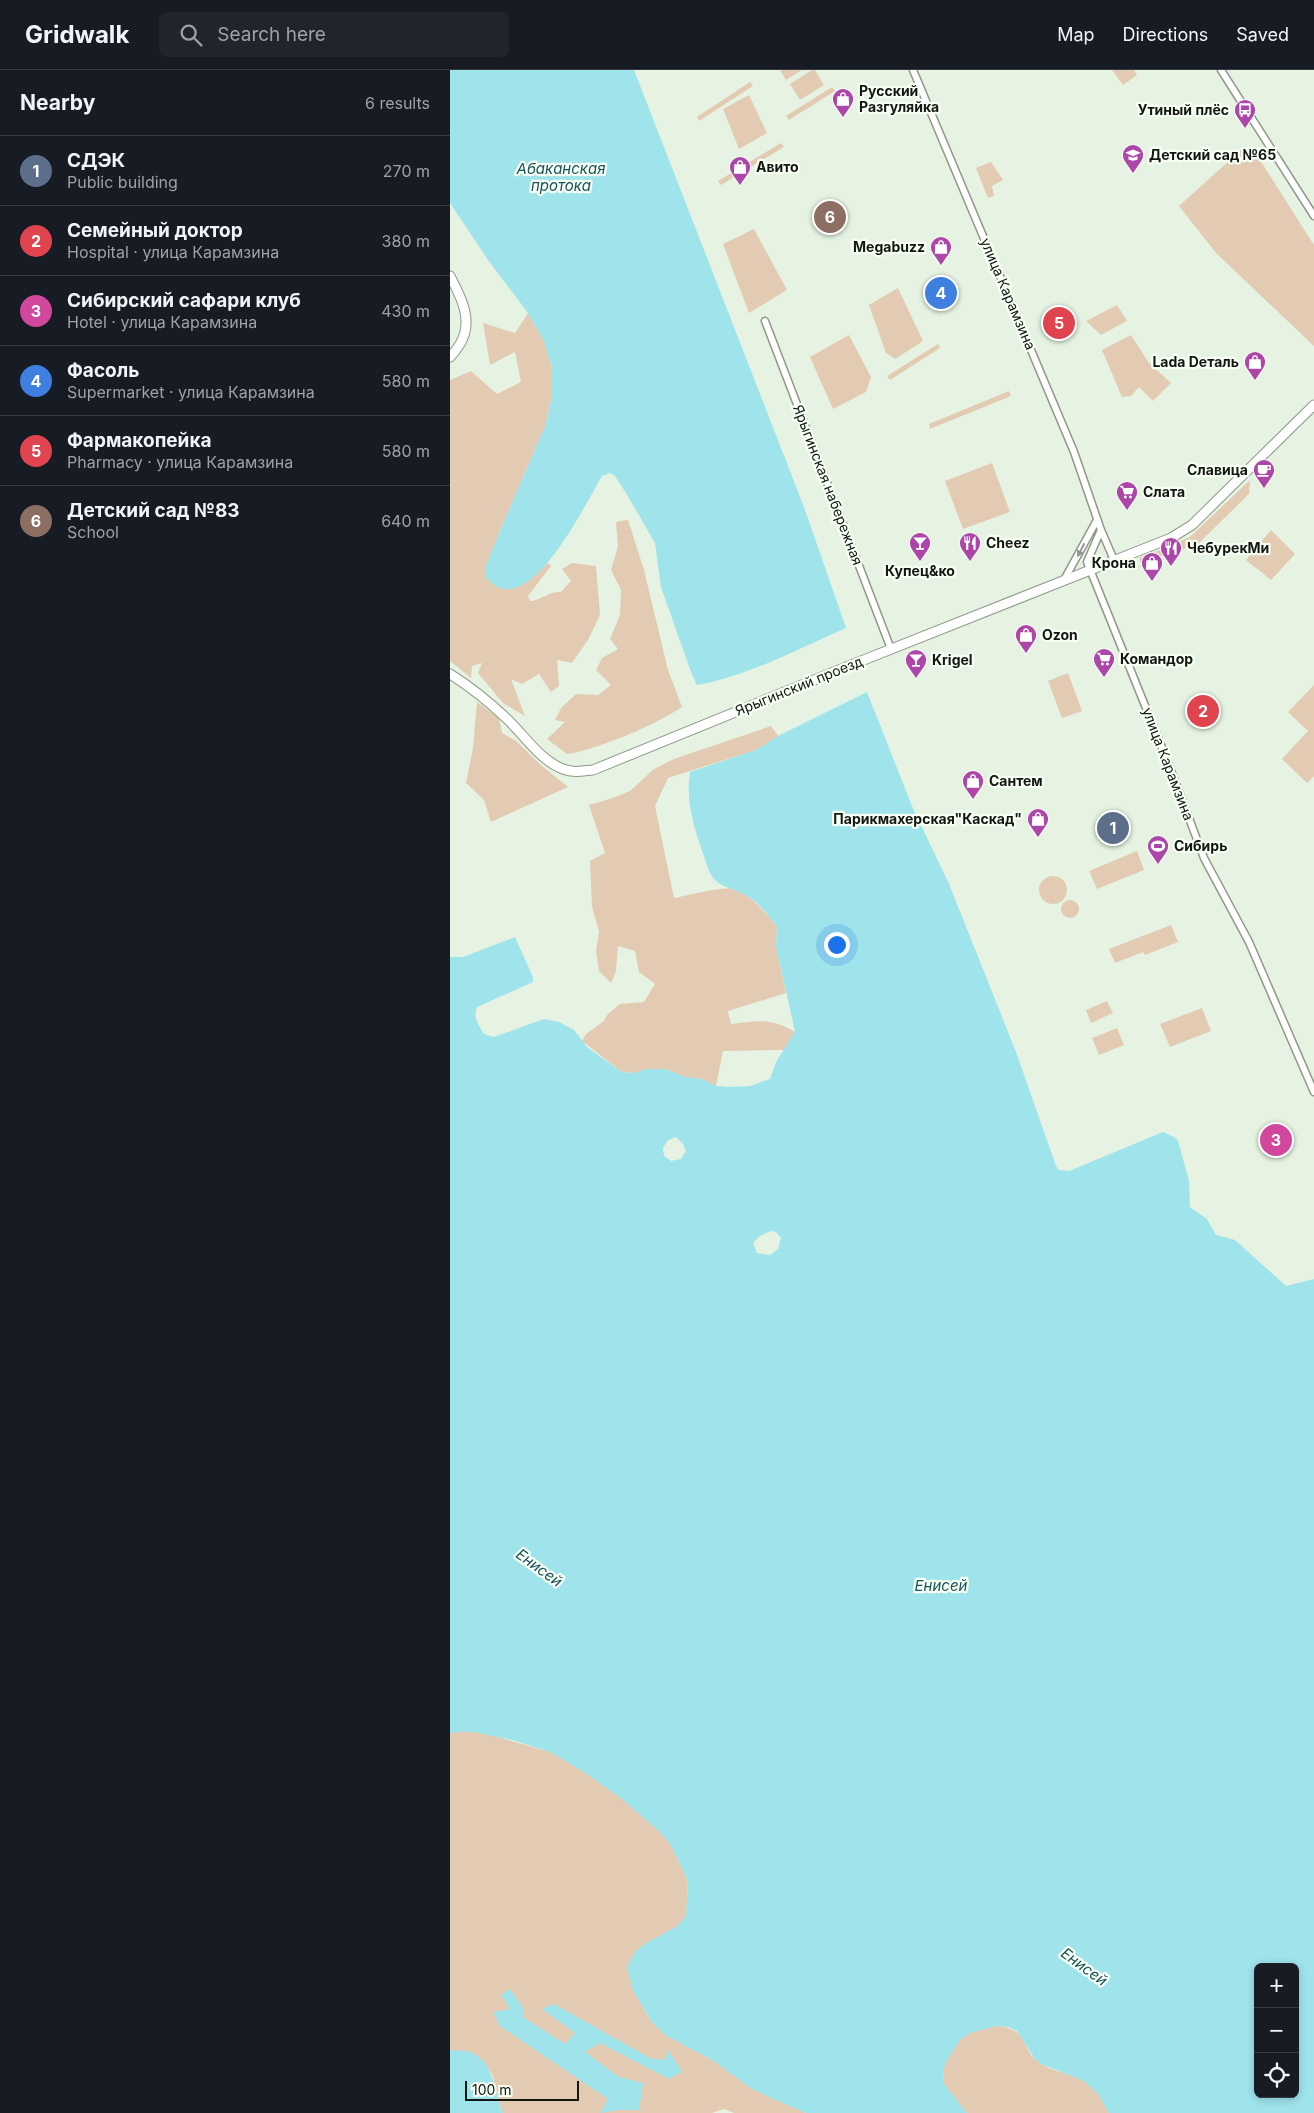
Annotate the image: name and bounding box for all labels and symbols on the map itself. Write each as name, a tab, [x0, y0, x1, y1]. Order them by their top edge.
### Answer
place label: Русский Разгуляйка	[859, 82, 939, 115]
shop icon: Русский Разгуляйка	[831, 87, 855, 118]
bus stop icon: Утиный плёс	[1233, 98, 1257, 129]
place label: Утиный плёс	[1138, 101, 1229, 118]
school or university icon: Детский сад №65	[1121, 143, 1145, 174]
place label: Детский сад №65	[1149, 146, 1276, 163]
shop icon: Авито	[728, 155, 752, 186]
place label: Авито	[756, 158, 799, 175]
water label: Абаканская протока	[516, 159, 605, 195]
pin: 6	[814, 198, 846, 236]
shop icon: Megabuzz	[929, 235, 953, 266]
street label: улица Карамзина	[977, 235, 1040, 352]
place label: Megabuzz	[853, 238, 925, 255]
pin: 4	[925, 274, 957, 312]
pin: 5	[1043, 304, 1075, 342]
shop icon: Lada Dеталь	[1243, 350, 1267, 381]
place label: Lada Dеталь	[1152, 353, 1239, 370]
street label: Ярыгинская набережная	[790, 402, 867, 567]
cafe icon: Славица	[1252, 458, 1276, 489]
place label: Славица	[1187, 461, 1248, 478]
supermarket icon: Слата	[1115, 480, 1139, 511]
place label: Слата	[1143, 483, 1185, 500]
bar icon: Купец&ко	[908, 531, 932, 562]
restaurant icon: Cheez	[958, 531, 982, 562]
place label: Cheez	[986, 534, 1030, 551]
restaurant icon: ЧебурекМи	[1159, 536, 1183, 567]
place label: ЧебурекМи	[1187, 539, 1269, 556]
one-way arrow	[1077, 543, 1085, 557]
shop icon: Крона	[1140, 551, 1164, 582]
place label: Крона	[1092, 554, 1136, 571]
place label: Купец&ко	[885, 562, 955, 579]
shop icon: Ozon	[1014, 623, 1038, 654]
place label: Ozon	[1042, 626, 1078, 643]
supermarket icon: Командор	[1092, 647, 1116, 678]
bar icon: Krigel	[904, 648, 928, 679]
place label: Командор	[1120, 650, 1193, 667]
place label: Krigel	[932, 651, 973, 668]
street label: Ярыгинский проезд	[733, 652, 865, 719]
pin: 2	[1187, 692, 1219, 730]
street label: улица Карамзина	[1139, 705, 1198, 823]
shop icon: Сантем	[961, 769, 985, 800]
place label: Сантем	[989, 772, 1043, 789]
shop icon: Парикмахерская"Каскад"	[1026, 807, 1050, 838]
pin: 1	[1097, 809, 1129, 847]
place label: Парикмахерская"Каскад"	[833, 810, 1022, 827]
sports icon: Сибирь	[1146, 834, 1170, 865]
place label: Сибирь	[1174, 837, 1227, 854]
your location	[824, 932, 850, 958]
pin: 3	[1260, 1121, 1292, 1159]
water label: Енисей	[512, 1544, 566, 1591]
water label: Енисей	[915, 1576, 968, 1595]
water label: Енисей	[1057, 1943, 1111, 1990]
scale bar	[465, 2078, 579, 2101]

